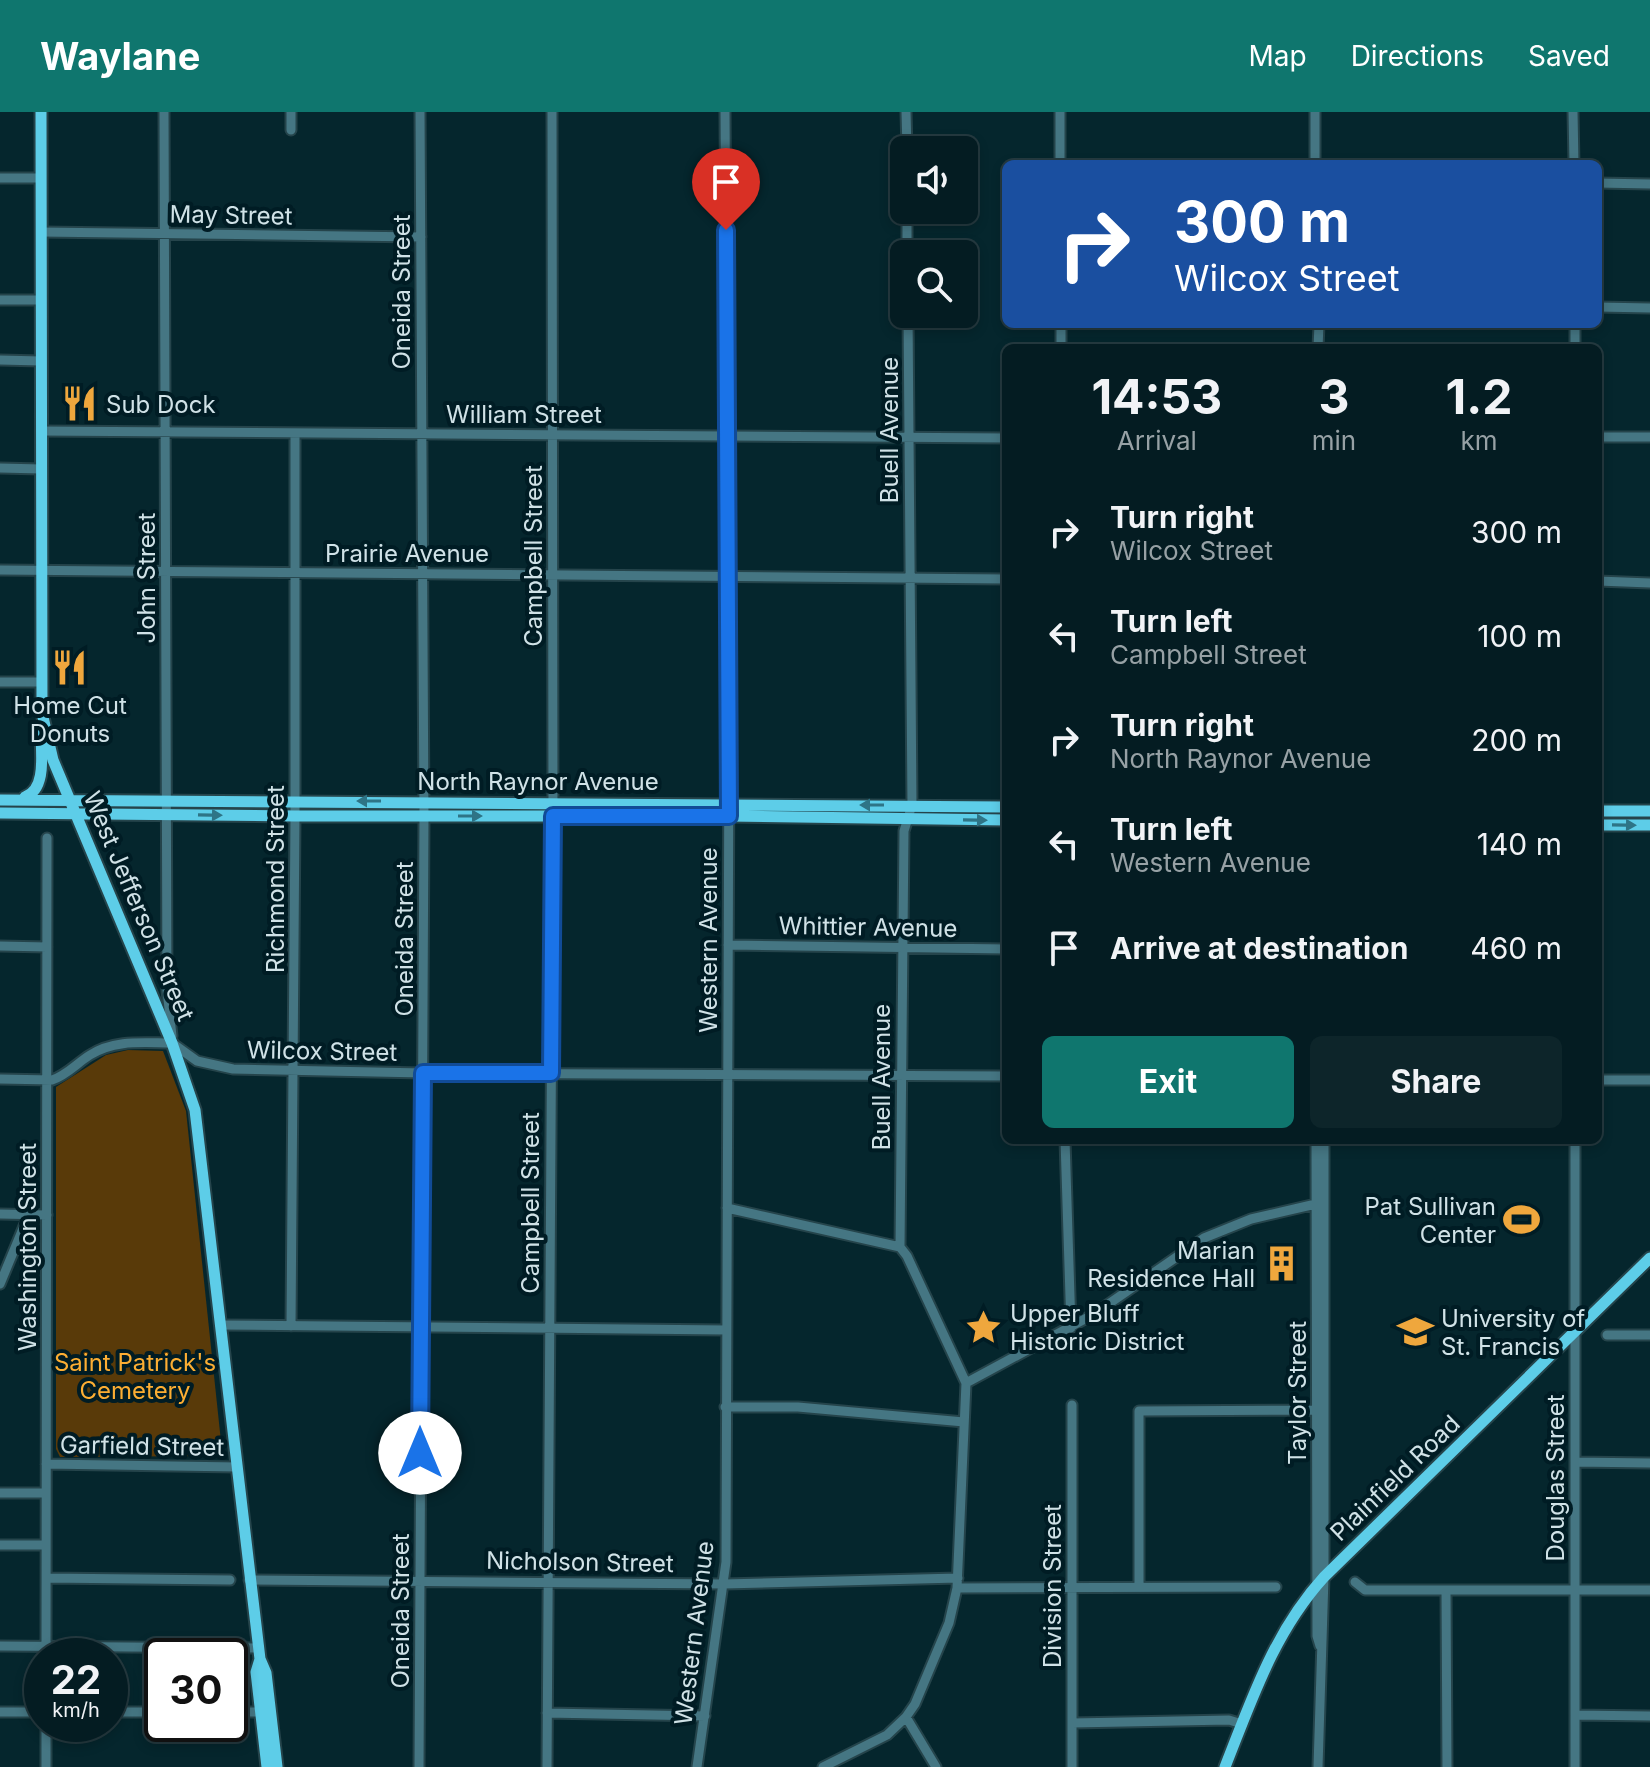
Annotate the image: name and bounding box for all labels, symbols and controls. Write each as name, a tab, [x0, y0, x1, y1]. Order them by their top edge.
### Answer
text: Waylane	[40, 33, 200, 79]
text: Map	[1248, 39, 1307, 73]
text: Directions	[1351, 39, 1484, 73]
text: Saved	[1528, 39, 1610, 73]
map controls	[890, 136, 978, 328]
button: sound	[890, 136, 978, 224]
pin	[692, 148, 760, 230]
icon: arrive	[704, 160, 748, 204]
text: 300 m	[1174, 188, 1350, 256]
icon: right	[1042, 192, 1146, 296]
street label: May Street	[169, 199, 293, 231]
street label: Oneida Street	[387, 214, 416, 369]
button: search	[890, 240, 978, 328]
text: Wilcox Street	[1174, 256, 1400, 300]
street label: Buell Avenue	[875, 357, 904, 503]
text: 14:53	[1091, 367, 1222, 426]
text: 3	[1318, 367, 1349, 426]
text: 1.2	[1446, 367, 1513, 426]
restaurant icon: Sub Dock	[61, 385, 99, 423]
place label: Sub Dock	[106, 390, 216, 419]
street label: William Street	[446, 400, 602, 429]
text: Arrival	[1117, 425, 1197, 456]
text: min	[1312, 425, 1356, 456]
text: km	[1461, 425, 1498, 456]
street label: Campbell Street	[519, 465, 548, 647]
text: Turn right	[1110, 499, 1254, 535]
icon: right	[1042, 510, 1086, 554]
street label: John Street	[132, 512, 161, 643]
text: 300 m	[1471, 514, 1562, 550]
text: Wilcox Street	[1110, 535, 1273, 566]
street label: Prairie Avenue	[325, 539, 489, 568]
text: Turn left	[1110, 603, 1232, 639]
icon: left	[1042, 614, 1086, 658]
text: 100 m	[1477, 618, 1562, 654]
text: Campbell Street	[1110, 639, 1307, 670]
restaurant icon: Home Cut Donuts	[51, 649, 89, 687]
place label: Home Cut Donuts	[13, 691, 127, 748]
text: Turn right	[1110, 707, 1254, 743]
icon: right	[1042, 718, 1086, 762]
text: 200 m	[1471, 722, 1562, 758]
text: North Raynor Avenue	[1110, 743, 1371, 774]
street label: North Raynor Avenue	[417, 767, 659, 796]
street label: Richmond Street	[261, 785, 290, 973]
street label: West Jefferson Street	[78, 787, 201, 1025]
one-way arrow	[356, 795, 381, 807]
one-way arrow	[859, 799, 884, 811]
one-way arrow	[198, 809, 223, 821]
one-way arrow	[458, 810, 483, 822]
text: Turn left	[1110, 811, 1232, 847]
one-way arrow	[963, 813, 988, 826]
one-way arrow	[1612, 819, 1637, 831]
icon: left	[1042, 822, 1086, 866]
text: 140 m	[1477, 826, 1562, 862]
street label: Western Avenue	[694, 847, 723, 1033]
text: Western Avenue	[1110, 847, 1311, 878]
street label: Oneida Street	[390, 861, 419, 1016]
street label: Whittier Avenue	[778, 911, 958, 943]
icon: arrive	[1042, 926, 1086, 970]
text: Arrive at destination	[1110, 930, 1408, 966]
text: 460 m	[1470, 930, 1562, 966]
street label: Buell Avenue	[867, 1004, 896, 1150]
street label: Wilcox Street	[247, 1035, 398, 1067]
button: Exit	[1042, 1036, 1294, 1128]
button: Share	[1310, 1036, 1562, 1128]
street label: Campbell Street	[516, 1112, 545, 1294]
street label: Washington Street	[13, 1143, 42, 1351]
place label: Pat Sullivan Center	[1365, 1192, 1496, 1249]
sports icon: Pat Sullivan Center	[1503, 1201, 1541, 1239]
place label: Marian Residence Hall	[1087, 1236, 1255, 1293]
building icon: Marian Residence Hall	[1262, 1245, 1300, 1283]
place label: Upper Bluff Historic District	[1010, 1299, 1185, 1356]
place label: University of St. Francis	[1441, 1304, 1585, 1361]
place icon: Upper Bluff Historic District	[965, 1308, 1003, 1346]
school or university icon: University of St. Francis	[1396, 1313, 1434, 1351]
street label: Taylor Street	[1283, 1321, 1312, 1465]
park label: Saint Patrick's Cemetery	[54, 1348, 216, 1405]
street label: Douglas Street	[1541, 1394, 1570, 1562]
street label: Plainfield Road	[1324, 1409, 1466, 1547]
position arrow	[378, 1411, 462, 1495]
street label: Garfield Street	[60, 1430, 225, 1462]
street label: Division Street	[1038, 1504, 1067, 1668]
street label: Oneida Street	[386, 1533, 415, 1688]
street label: Western Avenue	[668, 1539, 720, 1727]
street label: Nicholson Street	[486, 1546, 674, 1578]
speed limit sign: 30	[144, 1638, 248, 1742]
text: 22	[51, 1655, 101, 1704]
text: km/h	[52, 1698, 100, 1722]

